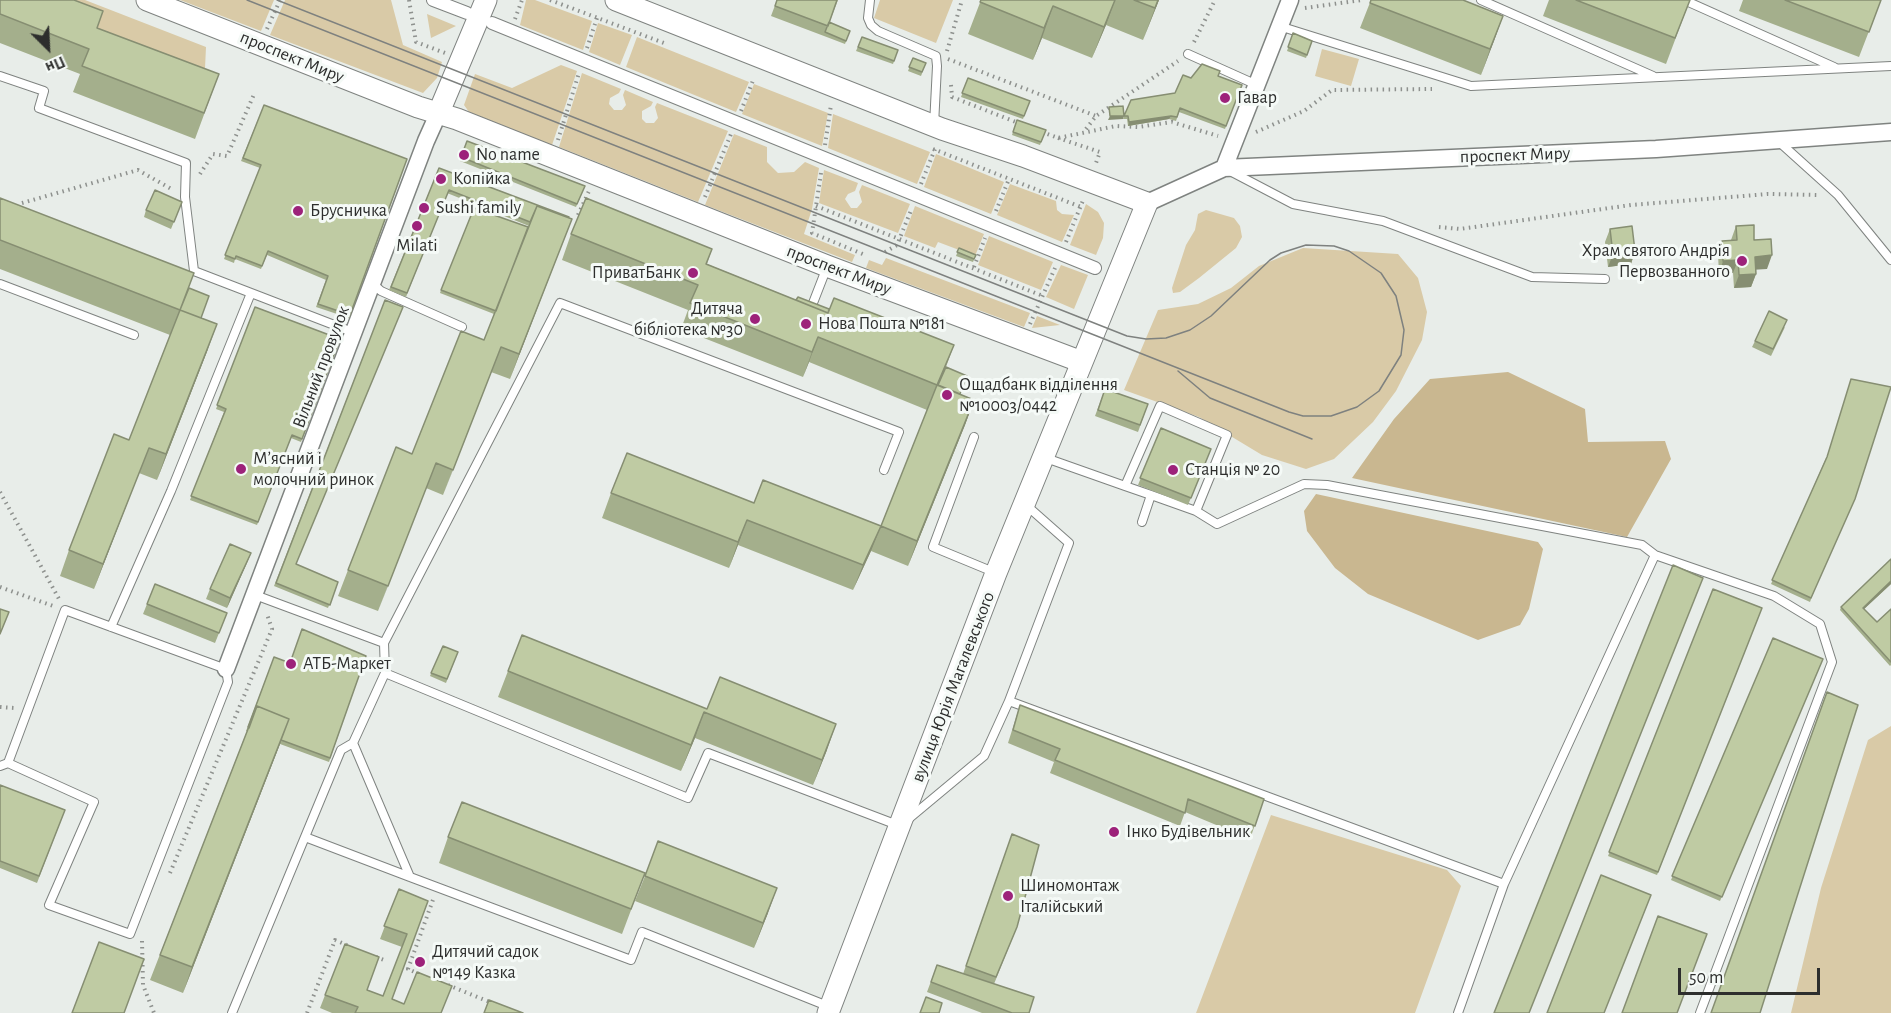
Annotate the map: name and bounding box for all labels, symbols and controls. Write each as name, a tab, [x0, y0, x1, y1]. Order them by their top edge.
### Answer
north arrow	[18, 18, 78, 78]
street label: проспект Миру	[237, 26, 347, 88]
text: Пн	[43, 53, 67, 76]
place label: Гавар	[1237, 87, 1277, 109]
marker: Гавар	[1218, 91, 1232, 105]
street label: проспект Миру	[1459, 142, 1571, 168]
place label: No name	[476, 144, 540, 166]
marker: No name	[457, 148, 471, 162]
place label: Копійка	[453, 168, 510, 190]
marker: Копійка	[434, 172, 448, 186]
place label: Sushi family	[436, 197, 521, 219]
place label: Брусничка	[310, 200, 387, 222]
marker: Sushi family	[417, 201, 431, 215]
marker: Брусничка	[291, 204, 305, 218]
marker: Milati	[410, 219, 424, 233]
place label: Milati	[396, 235, 438, 257]
street label: проспект Миру	[784, 240, 894, 300]
place label: Храм святого Андрія Первозванного	[1582, 240, 1730, 282]
marker: Храм святого Андрія Первозванного	[1735, 254, 1749, 268]
place label: ПриватБанк	[592, 262, 681, 284]
marker: ПриватБанк	[686, 266, 700, 280]
place label: Дитяча бібліотека №30	[634, 298, 743, 340]
street label: Вільний провулок	[288, 303, 354, 431]
marker: Дитяча бібліотека №30	[748, 312, 762, 326]
place label: Нова Пошта №181	[818, 313, 945, 335]
marker: Нова Пошта №181	[799, 317, 813, 331]
place label: Ощадбанк відділення №10003/0442	[959, 374, 1118, 416]
marker: Ощадбанк відділення №10003/0442	[940, 388, 954, 402]
place label: Мʼясний і молочний ринок	[253, 448, 374, 490]
place label: Станція № 20	[1185, 459, 1280, 481]
marker: Мʼясний і молочний ринок	[234, 462, 248, 476]
marker: Станція № 20	[1166, 463, 1180, 477]
street label: вулиця Юрія Магалевського	[907, 589, 999, 785]
place label: АТБ-Маркет	[303, 653, 391, 675]
marker: АТБ-Маркет	[284, 657, 298, 671]
place label: Інко Будівельник	[1126, 821, 1250, 843]
marker: Інко Будівельник	[1107, 825, 1121, 839]
place label: Шиномонтаж Італійський	[1020, 875, 1119, 918]
marker: Шиномонтаж Італійський	[1001, 889, 1015, 903]
place label: Дитячий садок №149 Казка	[432, 941, 539, 984]
marker: Дитячий садок №149 Казка	[413, 955, 427, 969]
scale bar	[1681, 956, 1824, 994]
text: 50 m	[1689, 969, 1723, 987]

